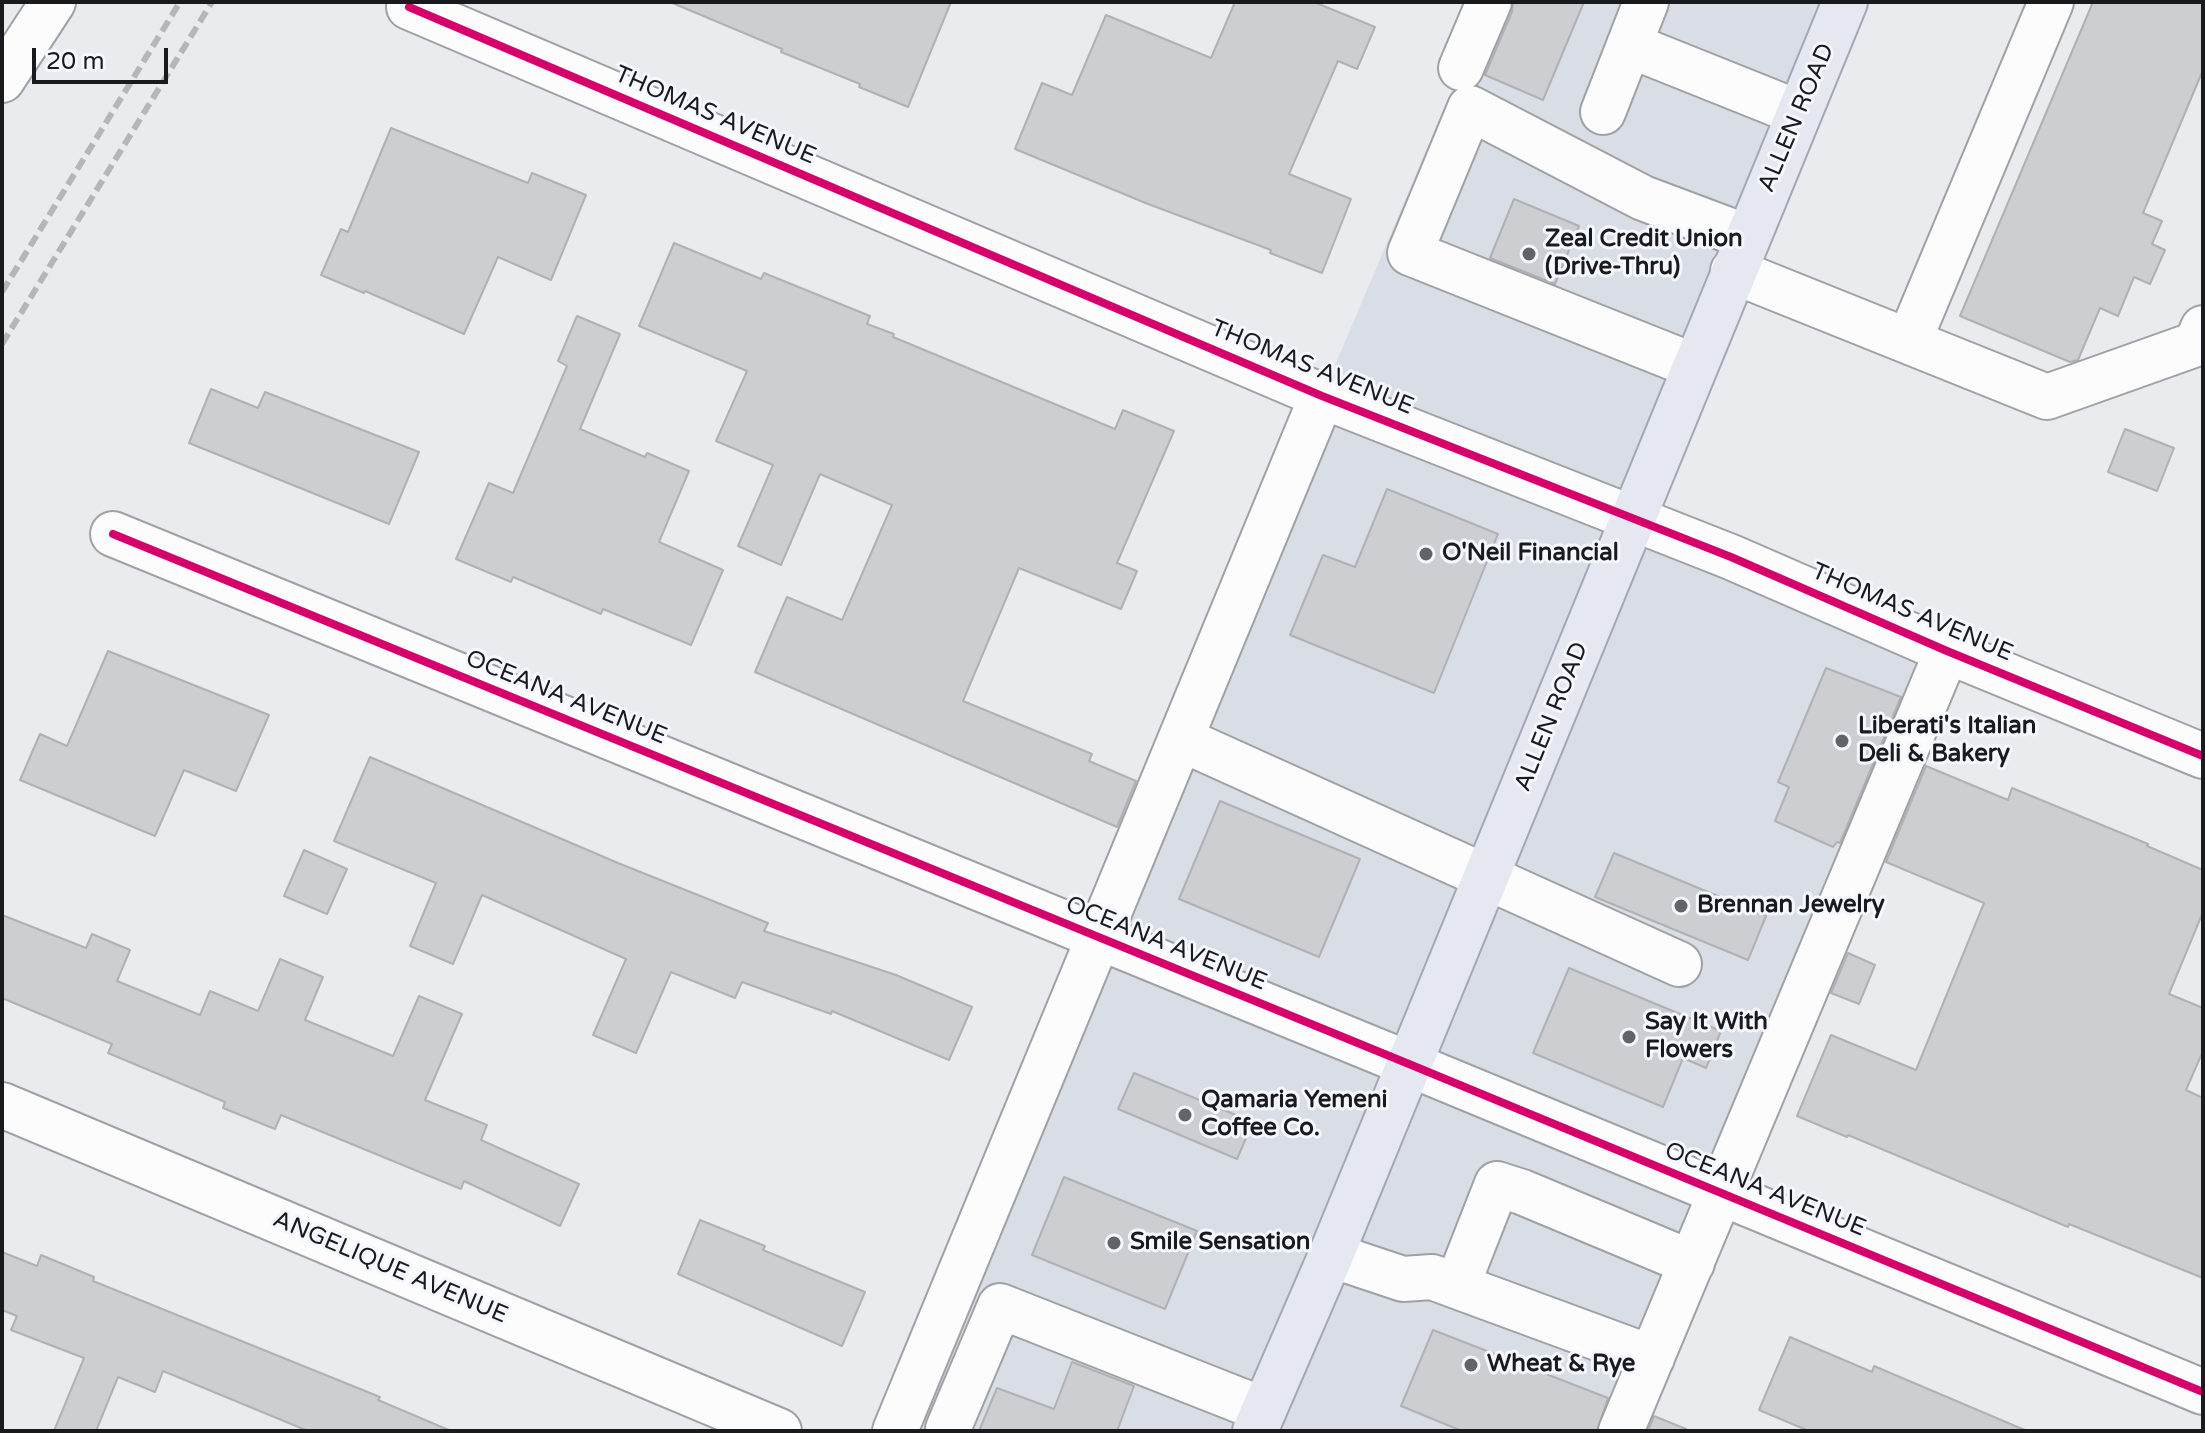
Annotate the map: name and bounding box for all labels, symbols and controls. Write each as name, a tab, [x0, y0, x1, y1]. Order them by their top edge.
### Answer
scale bar	[36, 32, 172, 82]
street label: ALLEN ROAD	[1753, 39, 1841, 197]
text: 20 m	[46, 47, 104, 76]
street label: THOMAS AVENUE	[610, 61, 820, 171]
place label: Zeal Credit Union (Drive-Thru)	[1545, 226, 1743, 282]
marker: Zeal Credit Union (Drive-Thru)	[1520, 245, 1538, 263]
street label: THOMAS AVENUE	[1207, 314, 1417, 422]
place label: O'Neil Financial	[1442, 540, 1619, 568]
marker: O'Neil Financial	[1417, 545, 1435, 563]
street label: THOMAS AVENUE	[1807, 558, 2017, 668]
street label: ALLEN ROAD	[1509, 638, 1595, 796]
street label: OCEANA AVENUE	[461, 644, 671, 752]
place label: Liberati's Italian Deli & Bakery	[1858, 713, 2036, 769]
marker: Liberati's Italian Deli & Bakery	[1833, 732, 1851, 750]
street label: OCEANA AVENUE	[1061, 890, 1271, 998]
place label: Brennan Jewelry	[1697, 892, 1885, 920]
marker: Brennan Jewelry	[1672, 897, 1690, 915]
place label: Say It With Flowers	[1645, 1009, 1768, 1065]
marker: Say It With Flowers	[1620, 1028, 1638, 1046]
place label: Qamaria Yemeni Coffee Co.	[1201, 1087, 1387, 1143]
marker: Qamaria Yemeni Coffee Co.	[1176, 1106, 1194, 1124]
street label: OCEANA AVENUE	[1660, 1136, 1870, 1244]
street label: ANGELIQUE AVENUE	[268, 1205, 512, 1331]
place label: Smile Sensation	[1130, 1229, 1310, 1257]
marker: Smile Sensation	[1105, 1234, 1123, 1252]
place label: Wheat & Rye	[1487, 1351, 1635, 1379]
marker: Wheat & Rye	[1462, 1356, 1480, 1374]

